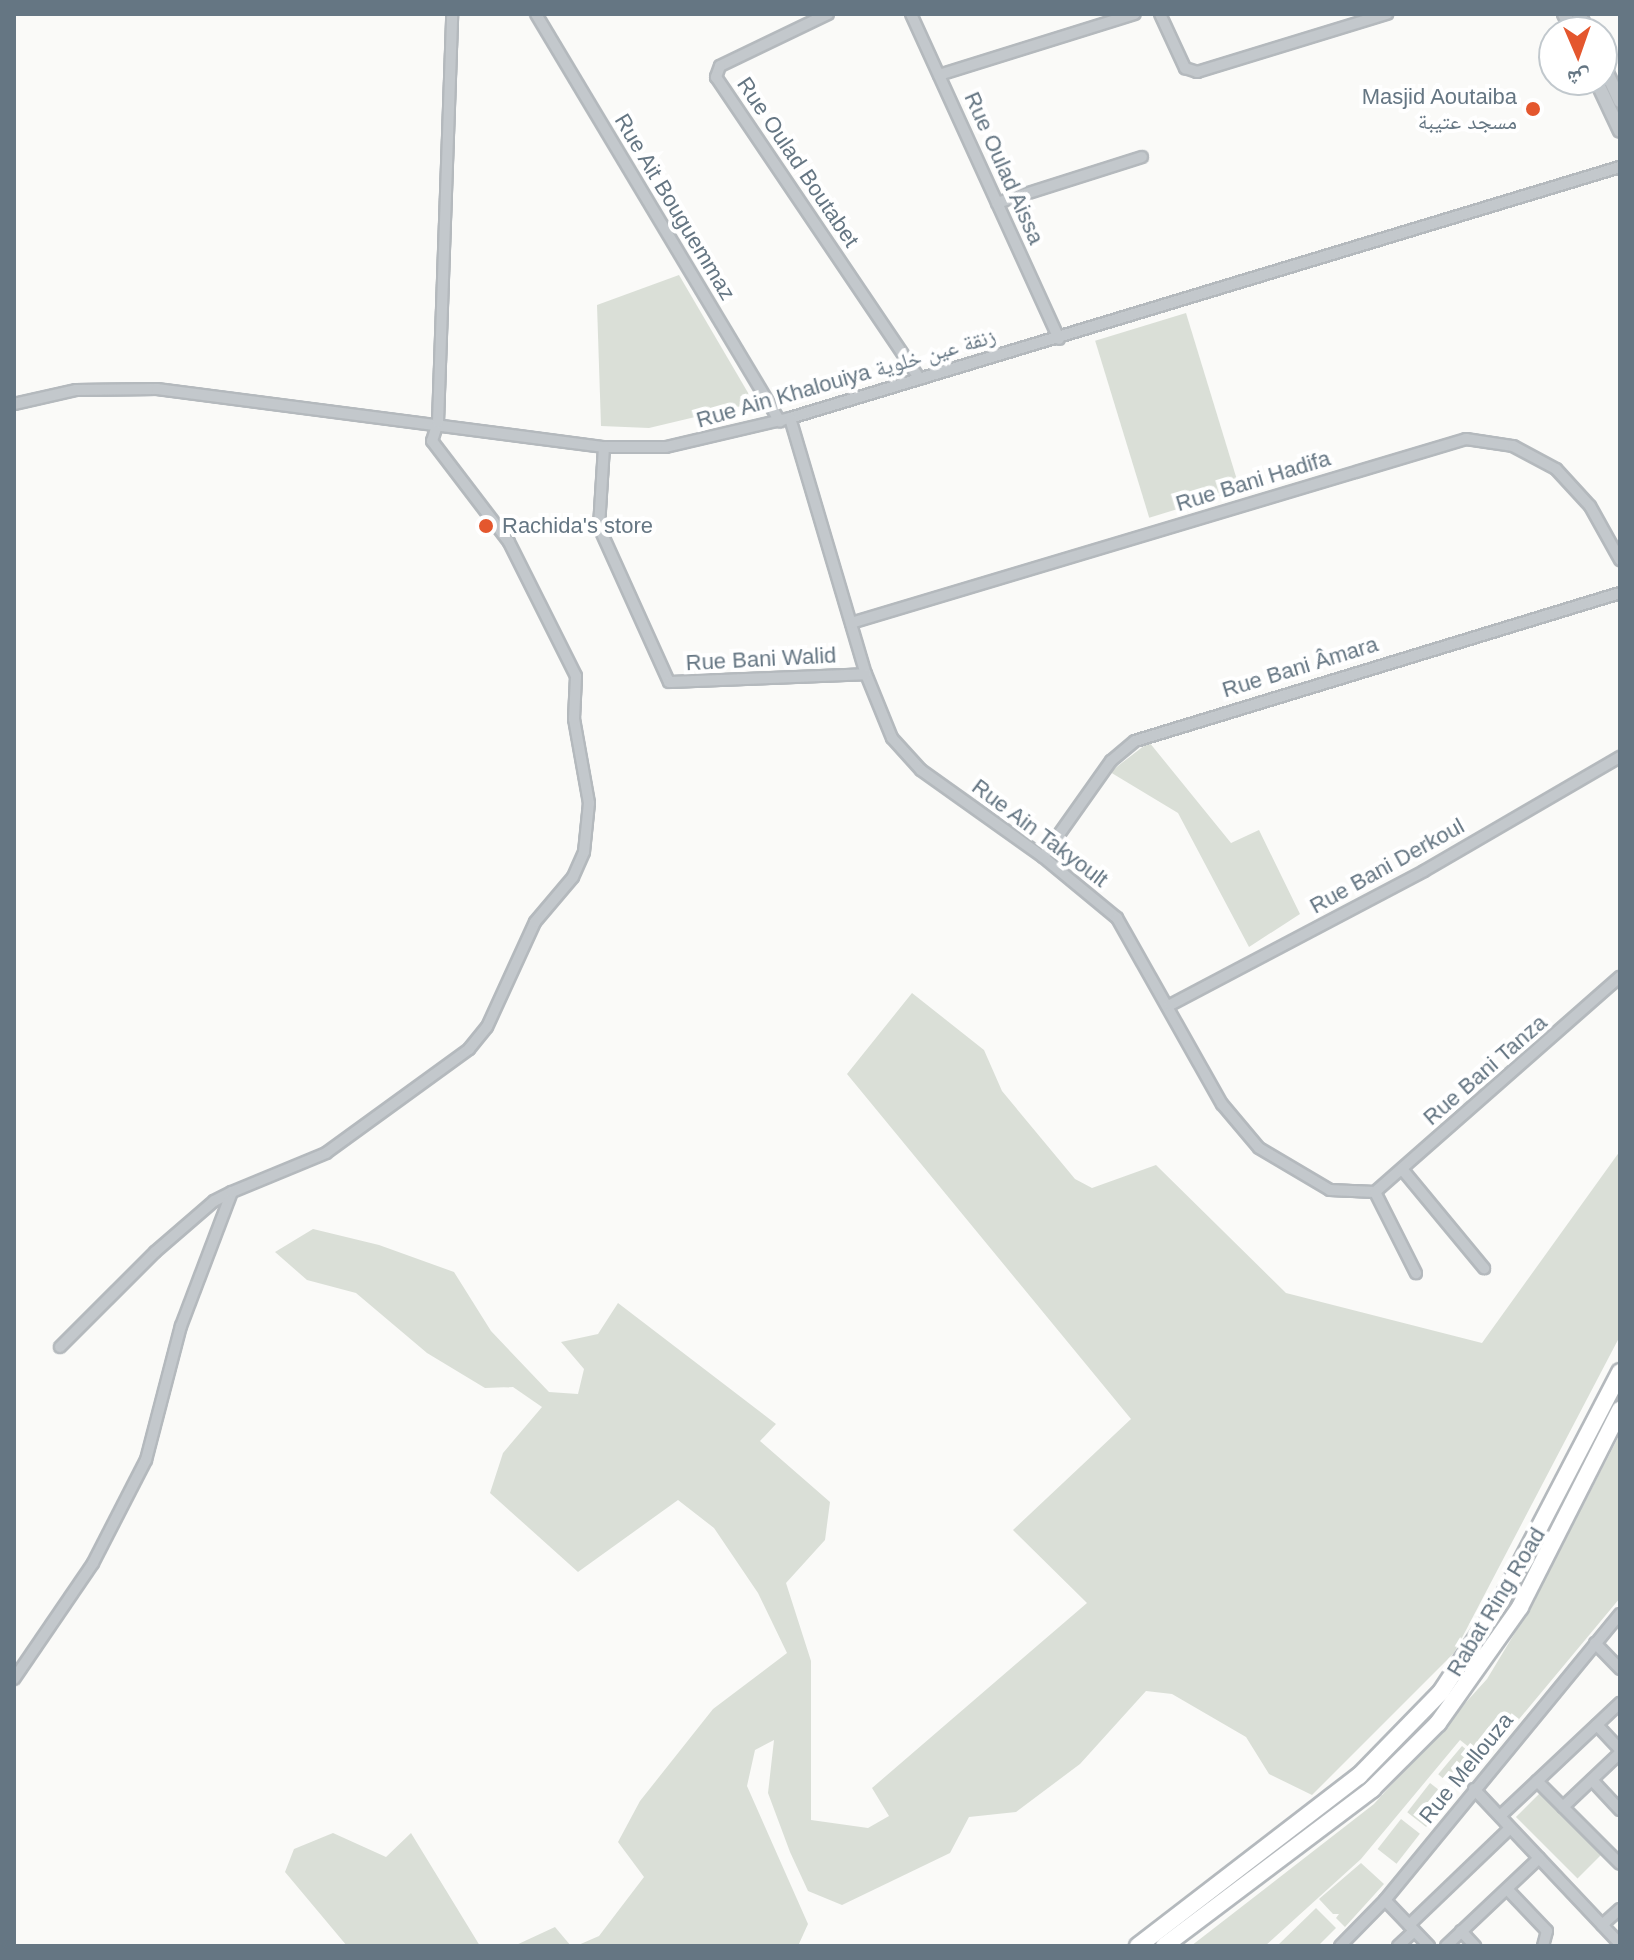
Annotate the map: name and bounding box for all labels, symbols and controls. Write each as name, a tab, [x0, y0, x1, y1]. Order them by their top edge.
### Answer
north arrow	[1538, 16, 1618, 96]
text: ش	[1567, 66, 1591, 91]
street label: Rue Oulad Boutabet	[731, 72, 865, 252]
place label: Masjid Aoutaiba مسجد عتيبة	[1360, 83, 1517, 134]
street label: Rue Oulad Aissa	[958, 87, 1050, 249]
marker: Masjid Aoutaiba مسجد عتيبة	[1524, 100, 1542, 118]
street label: Rue Ait Bouguemmaz	[609, 108, 741, 306]
street label: Rue Ain Khalouiya زنقة عين خلوية	[693, 322, 999, 434]
street label: Rue Bani Hadifa	[1173, 445, 1333, 517]
place label: Rachida's store	[502, 513, 653, 539]
marker: Rachida's store	[477, 517, 495, 535]
street label: Rue Bani Âmara	[1219, 631, 1381, 703]
street label: Rue Bani Walid	[685, 642, 837, 676]
street label: Rue Ain Takyoult	[966, 773, 1114, 893]
street label: Rue Bani Derkoul	[1305, 813, 1469, 919]
street label: Rue Bani Tanza	[1418, 1009, 1552, 1131]
street label: Rabat Ring Road	[1441, 1523, 1551, 1681]
street label: Rue Mellouza	[1413, 1707, 1519, 1829]

